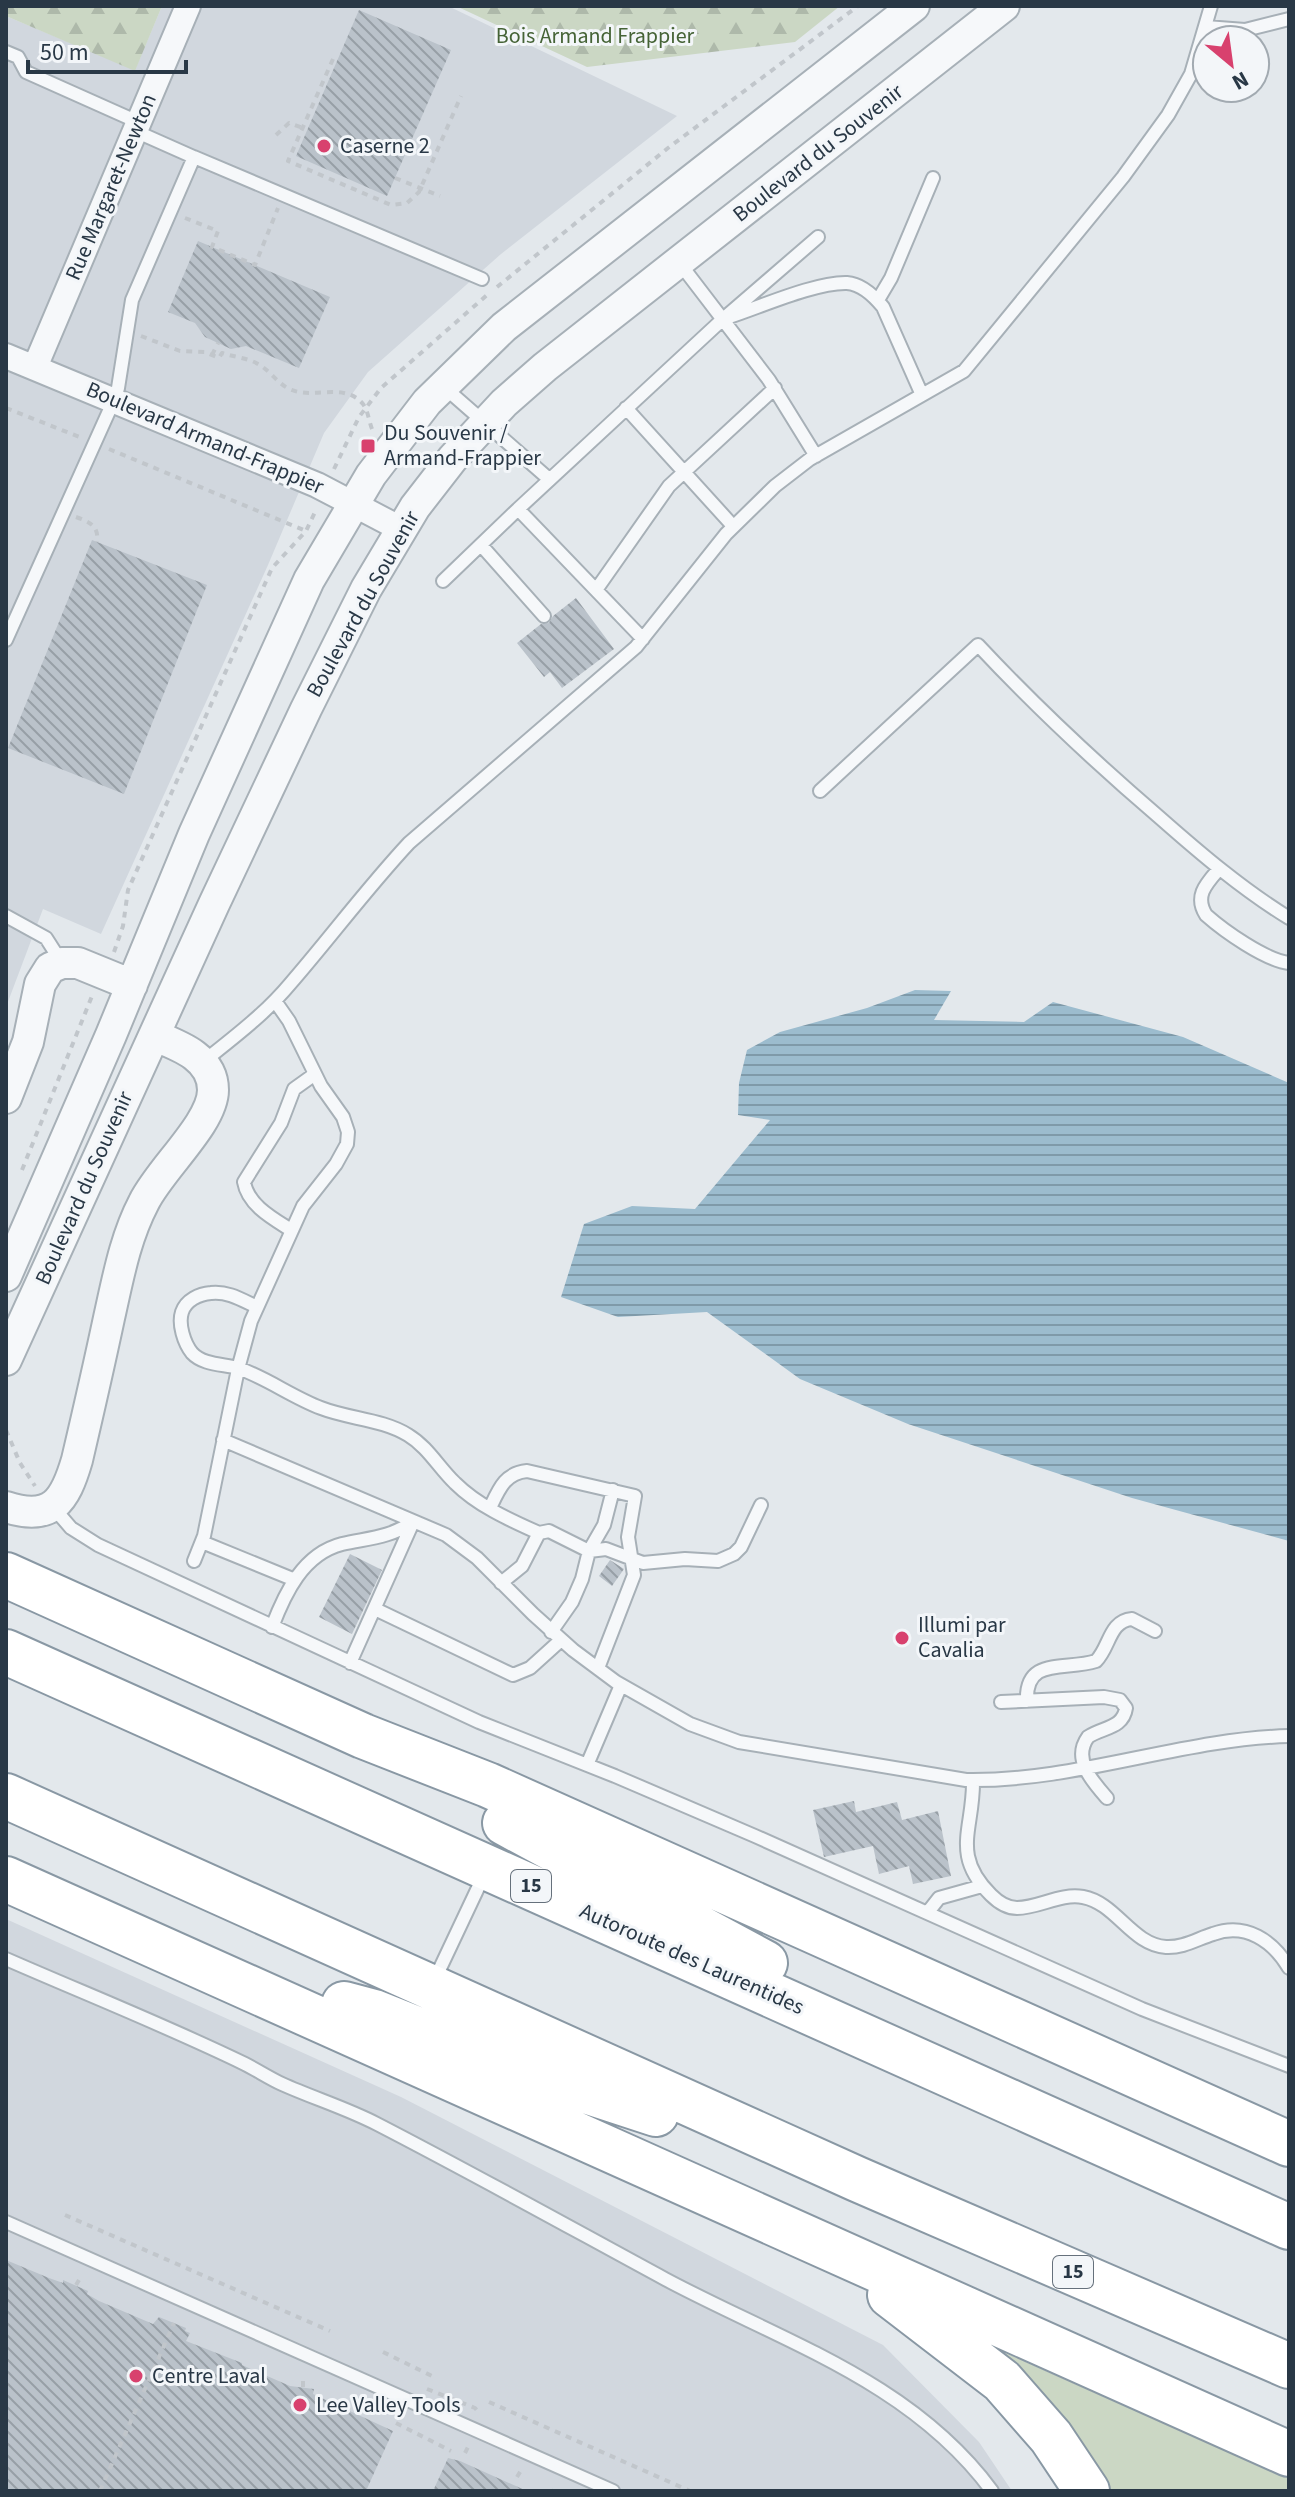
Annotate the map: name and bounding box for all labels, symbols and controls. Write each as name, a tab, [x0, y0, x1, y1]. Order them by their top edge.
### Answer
park label: Bois Armand Frappier	[496, 20, 695, 52]
scale bar	[28, 24, 186, 74]
north arrow	[1191, 24, 1271, 104]
text: 50 m	[40, 35, 89, 70]
text: N	[1226, 63, 1254, 98]
street label: Boulevard du Souvenir	[726, 76, 910, 230]
street label: Rue Margaret-Newton	[57, 89, 165, 285]
place label: Caserne 2	[340, 130, 430, 162]
marker: Caserne 2	[315, 137, 333, 155]
street label: Boulevard Armand-Frappier	[81, 373, 329, 503]
place label: Du Souvenir / Armand-Frappier	[384, 417, 541, 474]
marker: Du Souvenir / Armand-Frappier	[359, 437, 377, 455]
street label: Boulevard du Souvenir	[298, 505, 428, 703]
street label: Boulevard du Souvenir	[27, 1086, 141, 1290]
place label: Illumi par Cavalia	[918, 1609, 1006, 1666]
marker: Illumi par Cavalia	[893, 1629, 911, 1647]
road number: 15	[511, 1870, 551, 1902]
street label: Autoroute des Laurentides	[575, 1895, 809, 2023]
road number: 15	[1053, 2256, 1093, 2288]
place label: Centre Laval	[152, 2360, 266, 2392]
marker: Centre Laval	[127, 2367, 145, 2385]
place label: Lee Valley Tools	[316, 2389, 461, 2421]
marker: Lee Valley Tools	[291, 2396, 309, 2414]

